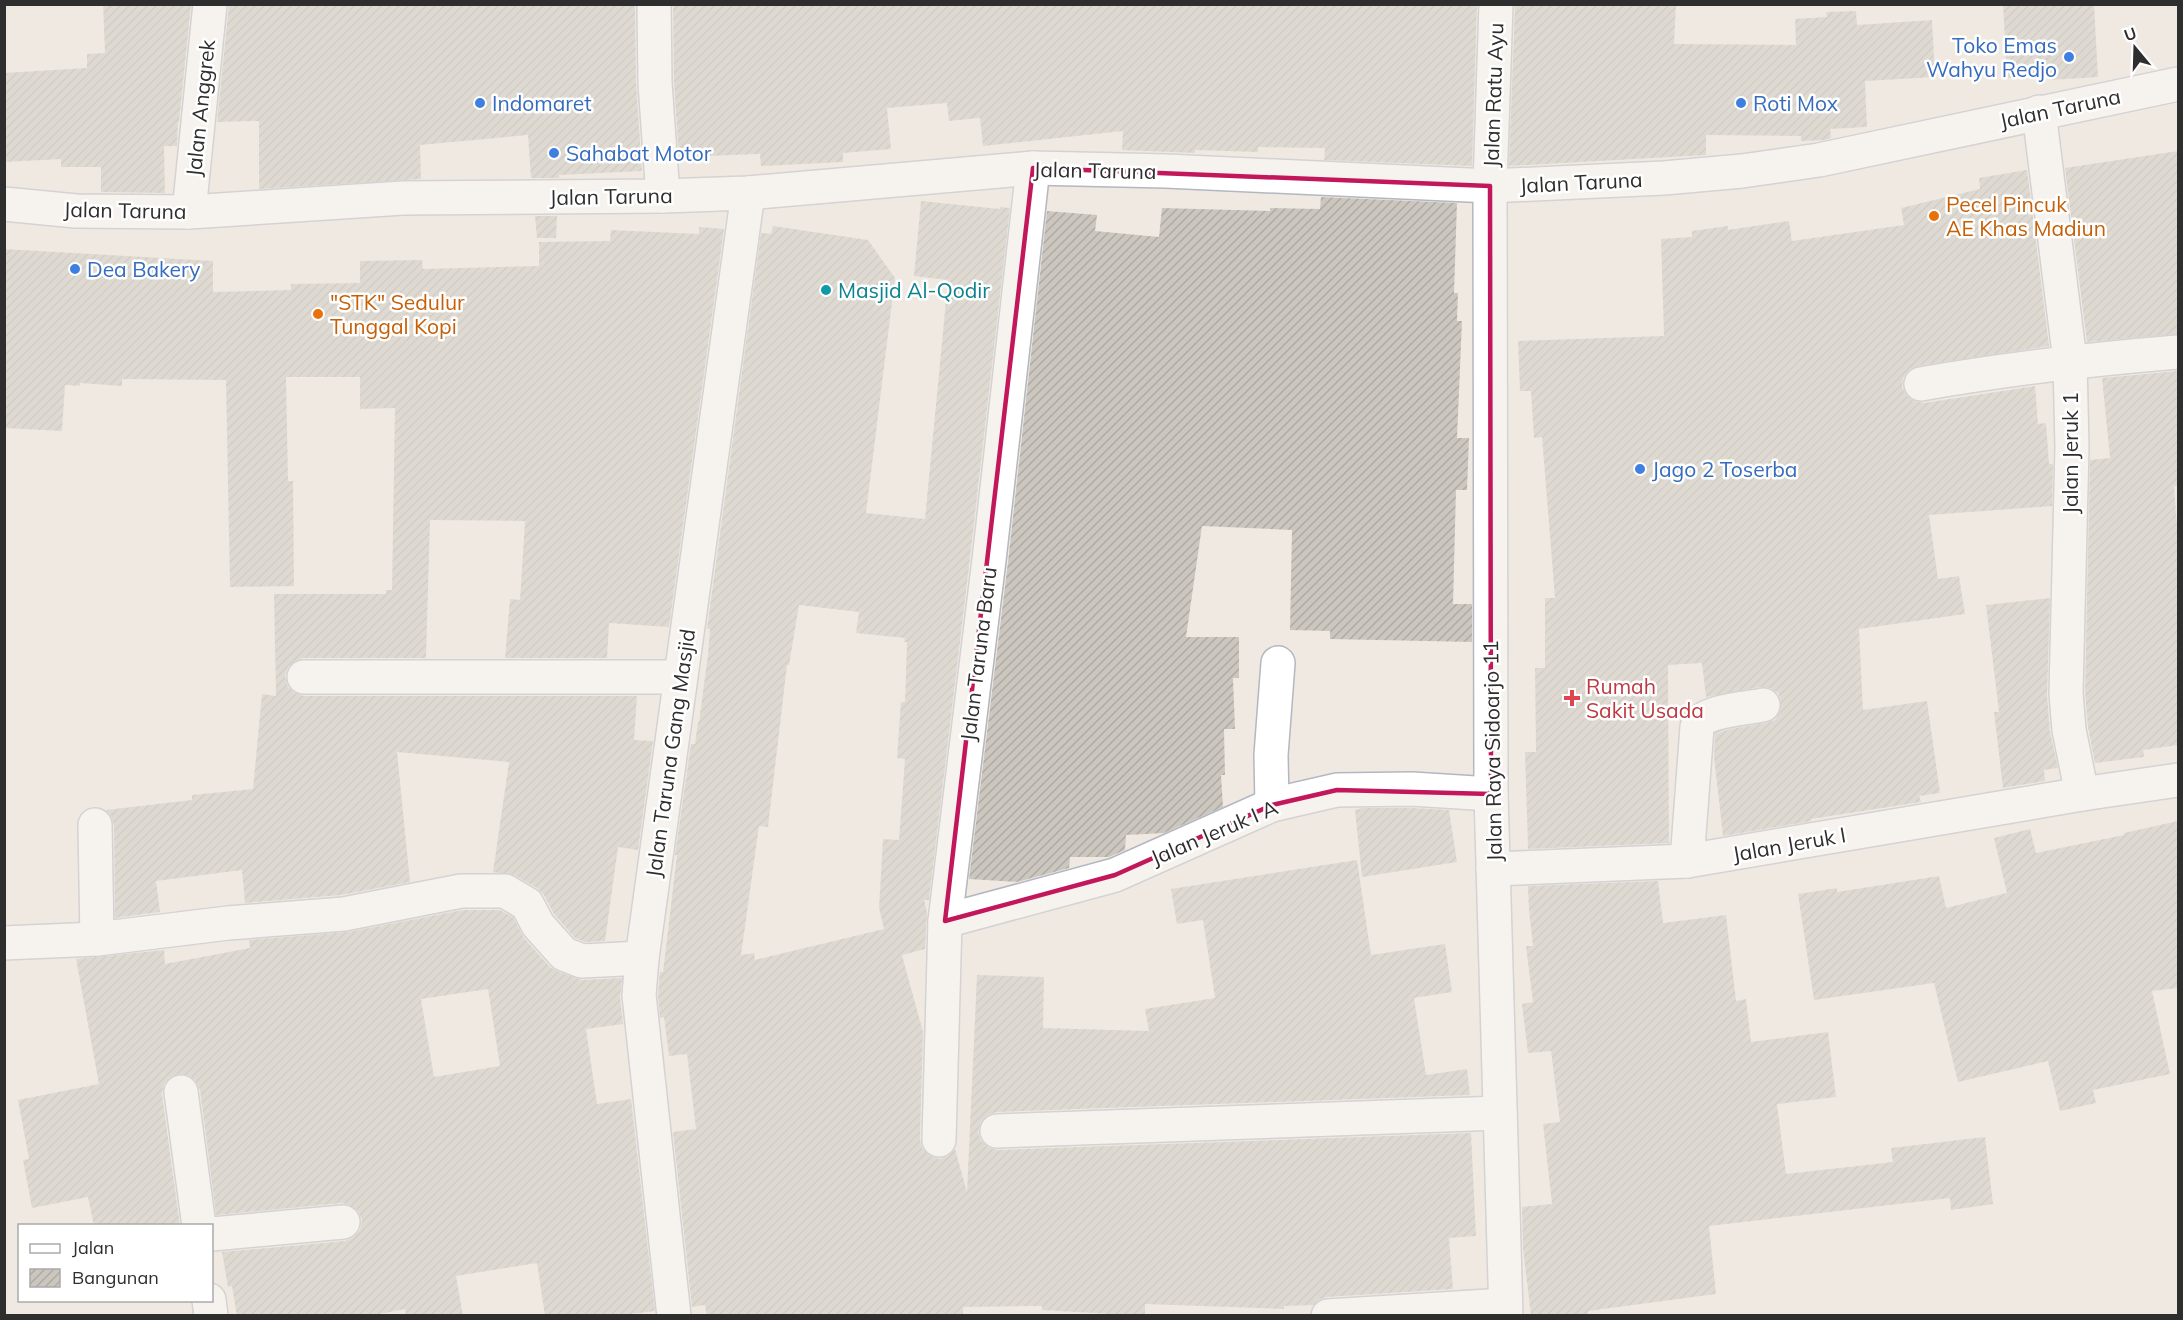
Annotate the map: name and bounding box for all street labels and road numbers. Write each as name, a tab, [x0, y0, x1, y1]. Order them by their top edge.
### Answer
street label: Jalan Ratu Ayu	[1477, 22, 1509, 168]
street label: Jalan Anggrek	[180, 38, 220, 178]
street label: Jalan Taruna	[1997, 82, 2123, 134]
street label: Jalan Taruna	[1033, 156, 1157, 184]
street label: Jalan Taruna	[1519, 166, 1643, 198]
street label: Jalan Taruna	[549, 182, 673, 210]
street label: Jalan Taruna	[63, 196, 187, 224]
street label: Jalan Jeruk 1	[2057, 392, 2083, 514]
street label: Jalan Taruna Baru	[954, 565, 1002, 743]
street label: Jalan Taruna Gang Masjid	[640, 627, 700, 879]
street label: Jalan Raya Sidoarjo 11	[1477, 640, 1507, 862]
street label: Jalan Jeruk I A	[1146, 793, 1282, 870]
street label: Jalan Jeruk I	[1730, 821, 1848, 867]

